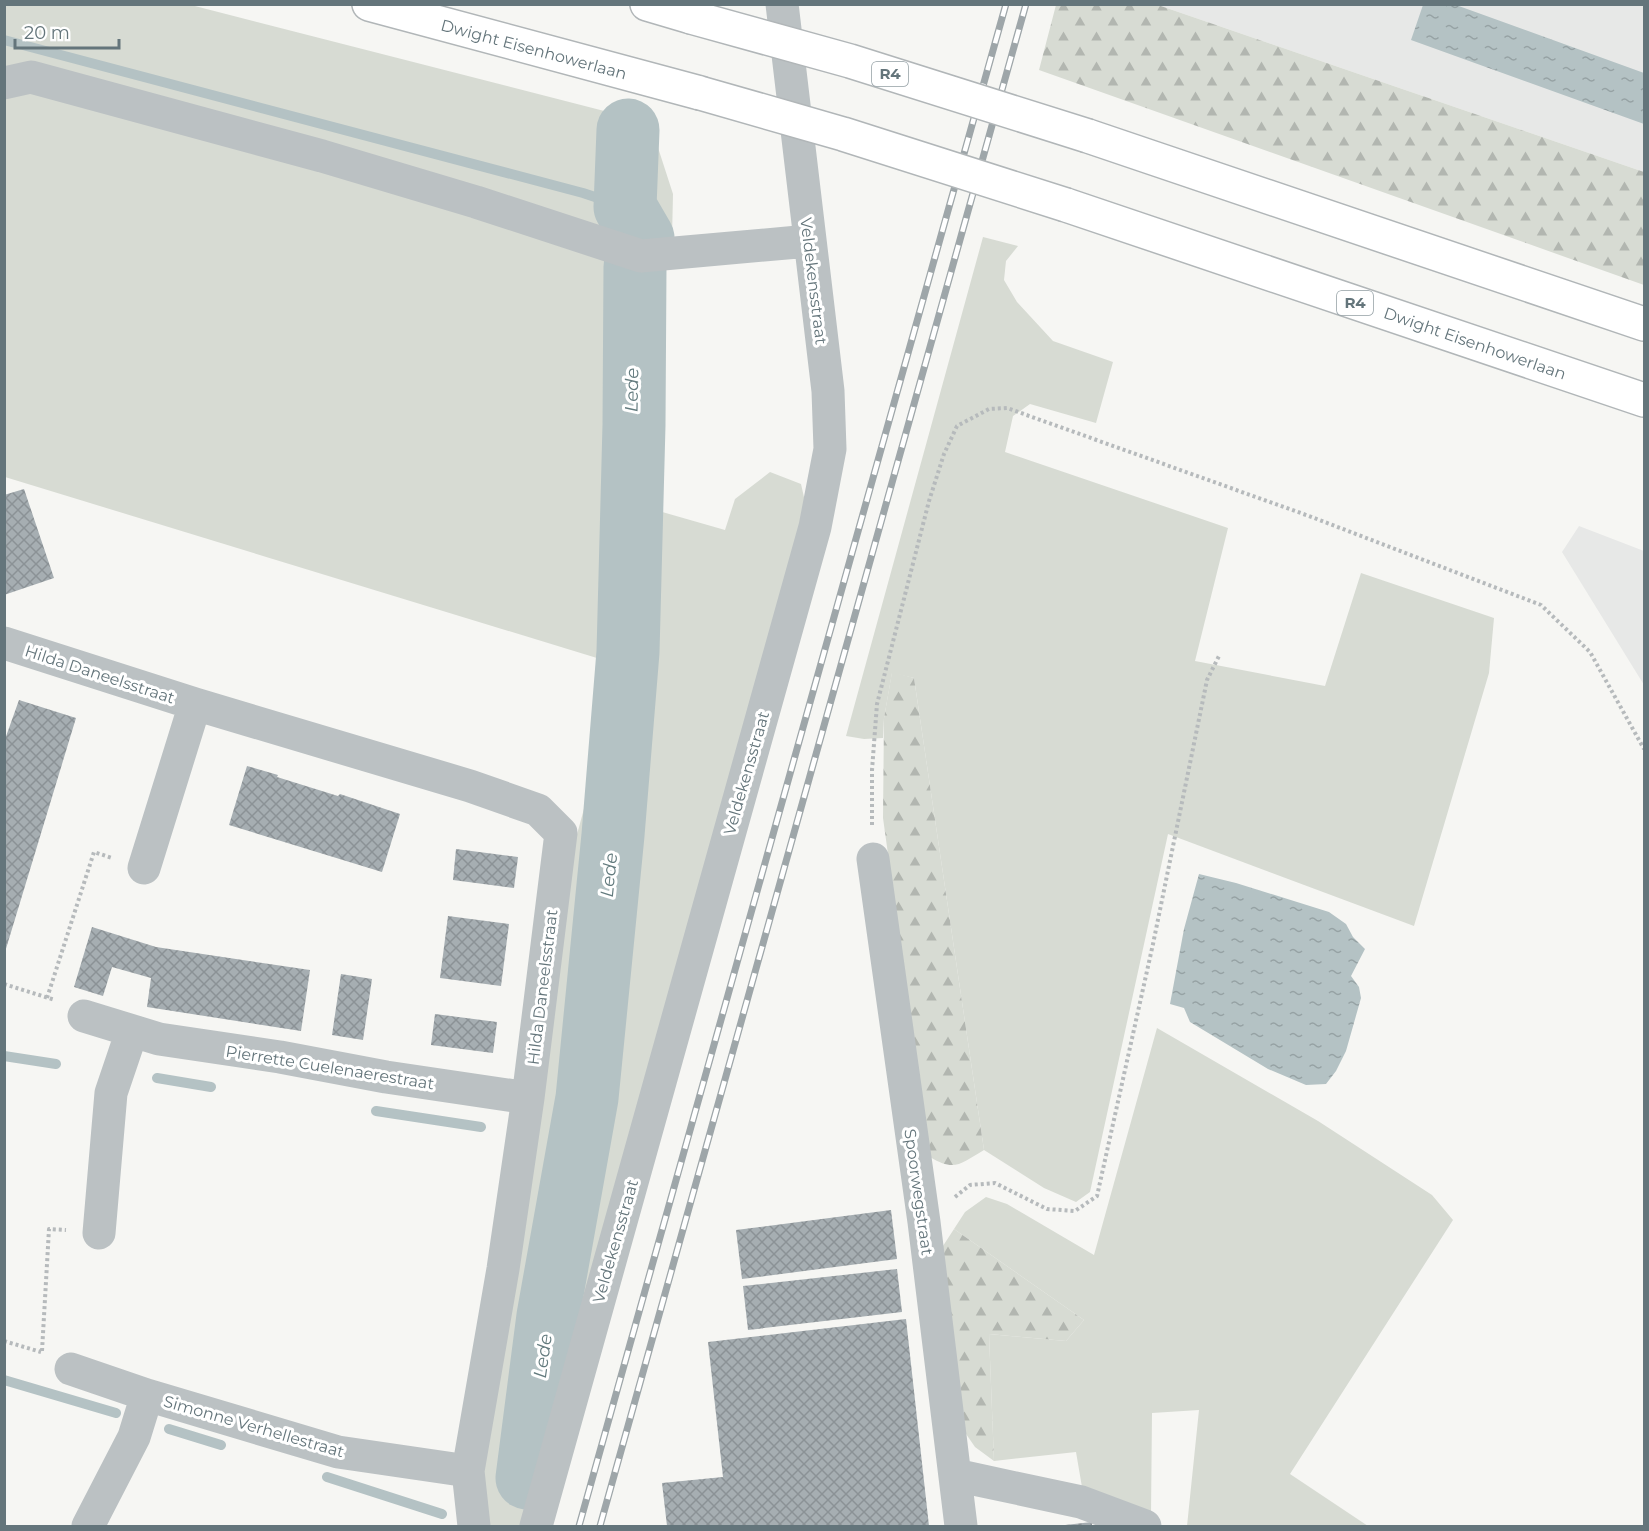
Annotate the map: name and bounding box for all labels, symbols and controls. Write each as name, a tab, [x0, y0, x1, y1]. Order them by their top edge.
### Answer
scale bar	[15, 12, 118, 50]
street label: Dwight Eisenhowerlaan	[439, 15, 629, 83]
text: 20 m	[24, 22, 70, 44]
road number: R4	[872, 62, 908, 86]
street label: Veldekensstraat	[796, 217, 831, 346]
road number: R4	[1337, 291, 1373, 315]
street label: Dwight Eisenhowerlaan	[1381, 303, 1569, 384]
water label: Lede	[621, 367, 643, 412]
street label: Hilda Daneelsstraat	[23, 641, 178, 708]
street label: Veldekensstraat	[720, 709, 773, 837]
water label: Lede	[596, 852, 622, 898]
street label: Hilda Daneelsstraat	[524, 908, 562, 1066]
street label: Pierrette Cuelenaerestraat	[224, 1042, 436, 1093]
street label: Spoorwegstraat	[900, 1128, 937, 1257]
street label: Veldekensstraat	[589, 1177, 642, 1305]
water label: Lede	[529, 1332, 557, 1380]
street label: Simonne Verhellestraat	[161, 1392, 347, 1462]

